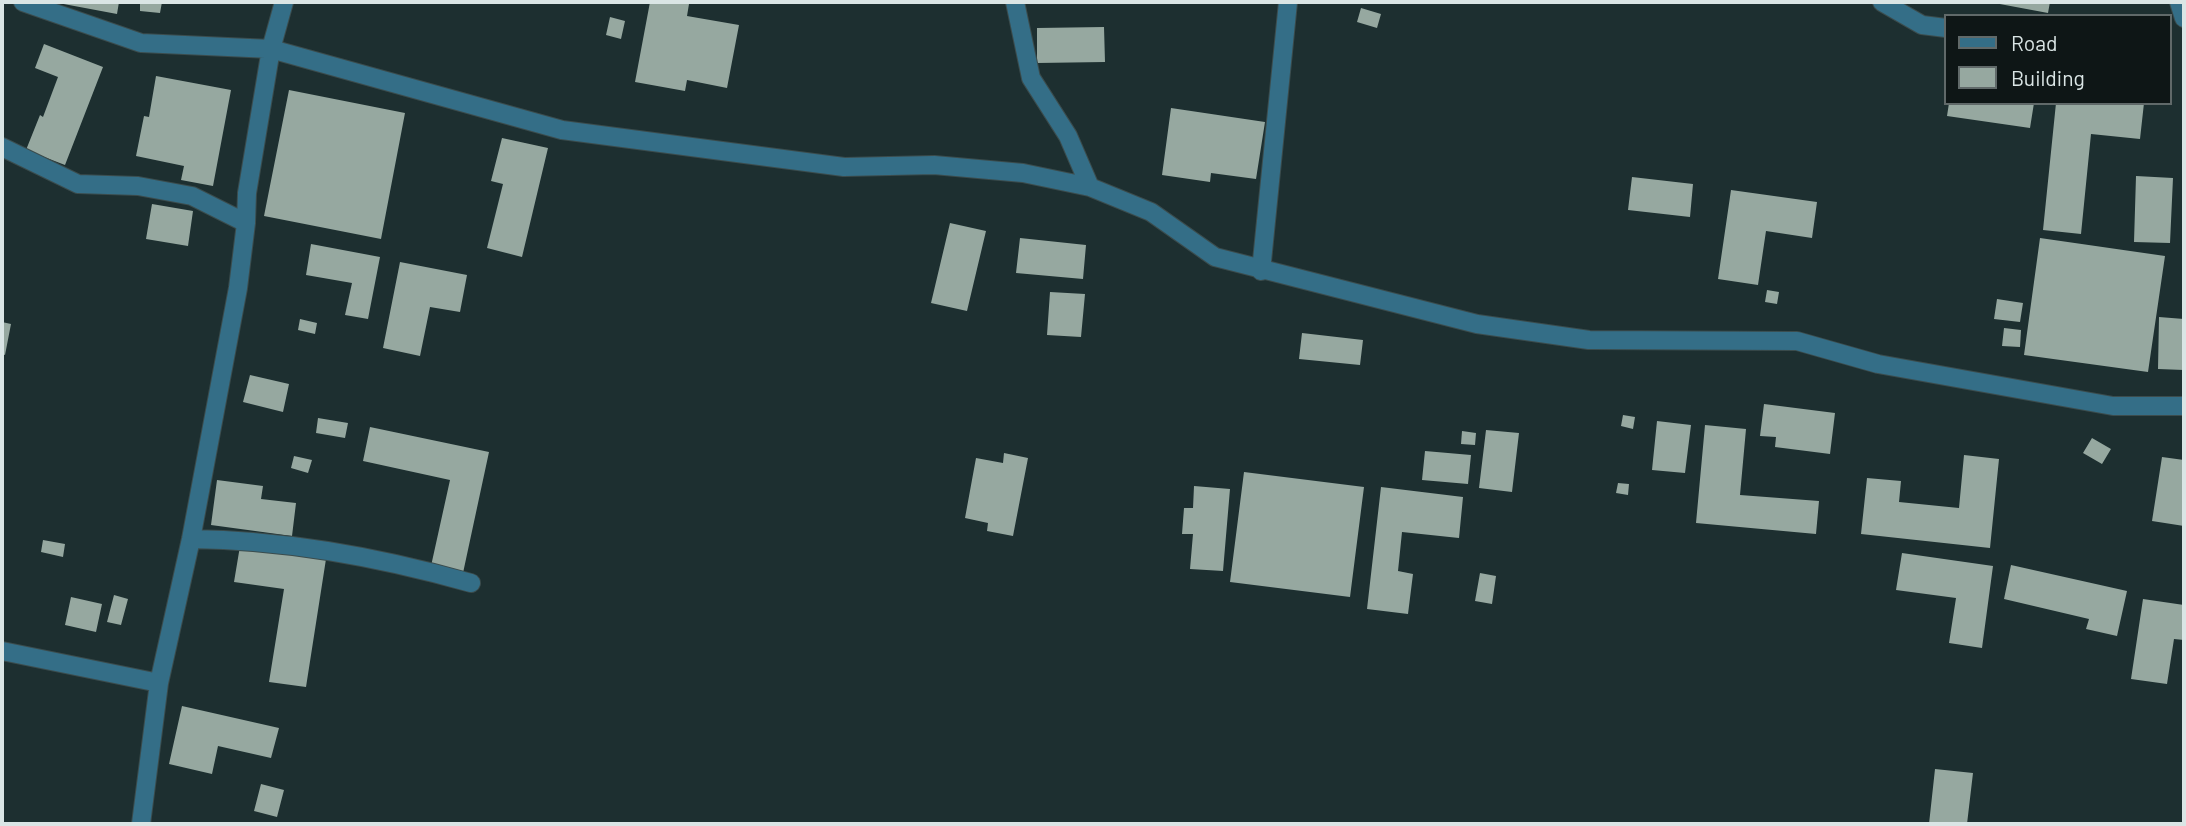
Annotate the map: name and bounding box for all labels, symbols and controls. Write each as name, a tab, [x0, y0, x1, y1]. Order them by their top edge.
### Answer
legend	[1944, 14, 2172, 105]
text: Road	[2011, 30, 2057, 55]
text: Building	[2011, 65, 2085, 90]

